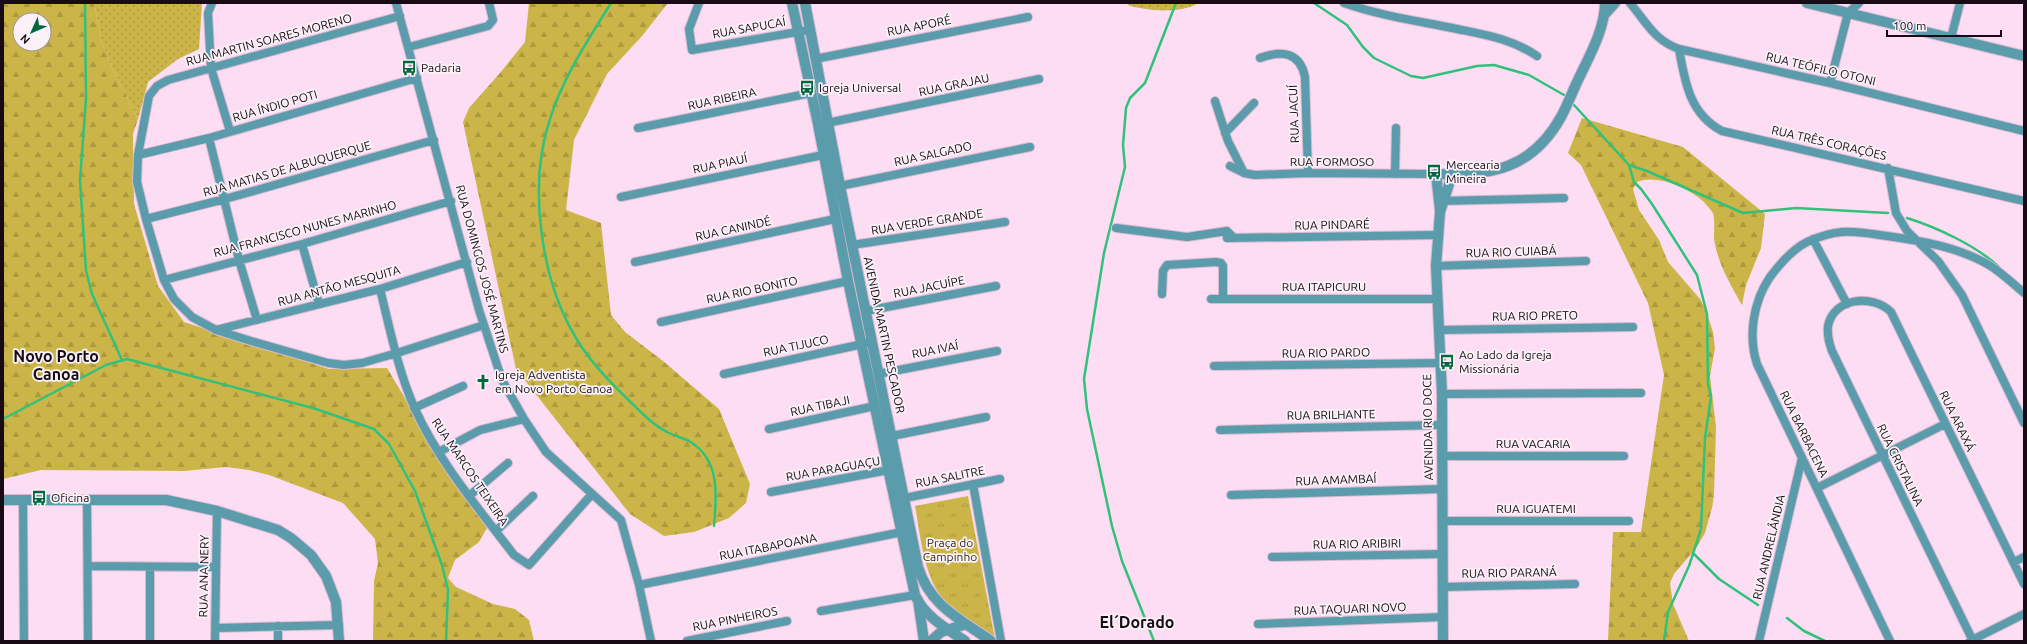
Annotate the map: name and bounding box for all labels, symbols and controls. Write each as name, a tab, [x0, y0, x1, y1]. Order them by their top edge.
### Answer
street label: RUA MARTIN SOARES MORENO	[184, 11, 353, 68]
north arrow	[12, 12, 52, 52]
scale bar	[1887, 12, 2001, 38]
street label: RUA APORÉ	[886, 13, 952, 38]
street label: RUA SAPUCAÍ	[711, 15, 787, 40]
text: 100 m	[1893, 19, 1926, 32]
text: N	[18, 32, 32, 46]
street label: RUA TEÓFILO OTONI	[1765, 50, 1877, 87]
bus stop icon: Padaria	[400, 59, 418, 77]
place label: Padaria	[421, 61, 461, 74]
street label: RUA GRAJAU	[917, 71, 990, 98]
bus stop icon: Igreja Universal	[798, 79, 816, 97]
place label: Igreja Universal	[819, 81, 901, 94]
street label: RUA JACUÍ	[1286, 84, 1301, 143]
street label: RUA RIBEIRA	[686, 85, 758, 112]
street label: RUA ÍNDIO POTI	[231, 87, 319, 124]
street label: RUA TRÊS CORAÇÕES	[1770, 123, 1888, 162]
street label: RUA MATIAS DE ALBUQUERQUE	[201, 138, 373, 199]
street label: RUA SALGADO	[893, 139, 973, 168]
street label: RUA PIAUÍ	[691, 151, 749, 176]
street label: RUA FORMOSO	[1290, 155, 1374, 168]
place label: Mercearia Mineira	[1446, 158, 1500, 185]
bus stop icon: Mercearia Mineira	[1425, 163, 1443, 181]
street label: RUA DOMINGOS JOSÉ MARTINS	[454, 183, 511, 354]
street label: RUA FRANCISCO NUNES MARINHO	[212, 198, 398, 259]
street label: RUA VERDE GRANDE	[870, 206, 984, 237]
street label: RUA CANINDÉ	[694, 214, 772, 243]
street label: RUA PINDARÉ	[1294, 217, 1370, 232]
street label: RUA RIO CUIABÁ	[1465, 243, 1557, 260]
street label: AVENIDA MARTIN PESCADOR	[862, 255, 908, 415]
street label: RUA ANTÃO MESQUITA	[276, 263, 402, 308]
street label: RUA RIO BONITO	[705, 273, 799, 306]
street label: RUA JACUÍPE	[892, 273, 966, 300]
street label: RUA ITAPICURU	[1282, 280, 1366, 293]
street label: RUA RIO PRETO	[1492, 308, 1578, 323]
street label: RUA TIJUCO	[762, 332, 830, 359]
street label: RUA IVAÍ	[911, 338, 960, 360]
street label: RUA RIO PARDO	[1282, 345, 1370, 360]
district label: Novo Porto Canoa	[13, 347, 99, 383]
place label: Ao Lado da Igreja Missionária	[1459, 348, 1552, 375]
bus stop icon: Ao Lado da Igreja Missionária	[1438, 353, 1456, 371]
place label: Igreja Adventista em Novo Porto Canoa	[495, 368, 613, 395]
church icon: Igreja Adventista em Novo Porto Canoa	[474, 373, 492, 391]
street label: AVENIDA RIO DOCE	[1420, 373, 1435, 480]
street label: RUA BARBACENA	[1778, 388, 1831, 479]
street label: RUA ARAXÁ	[1937, 389, 1978, 453]
street label: RUA TIBAJI	[789, 393, 851, 418]
street label: RUA BRILHANTE	[1287, 407, 1376, 422]
street label: RUA MARCOS TEIXEIRA	[430, 416, 511, 528]
street label: RUA CRISTALINA	[1875, 422, 1926, 508]
street label: RUA VACARIA	[1496, 437, 1571, 450]
street label: RUA PARAGUAÇU	[785, 454, 881, 483]
street label: RUA SALITRE	[914, 463, 986, 490]
street label: RUA AMAMBAÍ	[1295, 472, 1378, 487]
bus stop icon: Oficina	[30, 489, 48, 507]
place label: Oficina	[51, 491, 89, 504]
street label: RUA ANDRELÂNDIA	[1750, 493, 1787, 601]
street label: RUA IGUATEMI	[1496, 502, 1576, 515]
street label: RUA ITABAPOANA	[718, 531, 818, 562]
street label: RUA ANA NERY	[196, 534, 211, 617]
park label: Praça do Campinho	[923, 536, 977, 563]
street label: RUA RIO ARIBIRI	[1313, 536, 1401, 551]
street label: RUA RIO PARANÁ	[1461, 565, 1557, 580]
street label: RUA TAQUARI NOVO	[1293, 600, 1407, 617]
street label: RUA PINHEIROS	[691, 604, 778, 633]
district label: El´Dorado	[1100, 613, 1174, 631]

